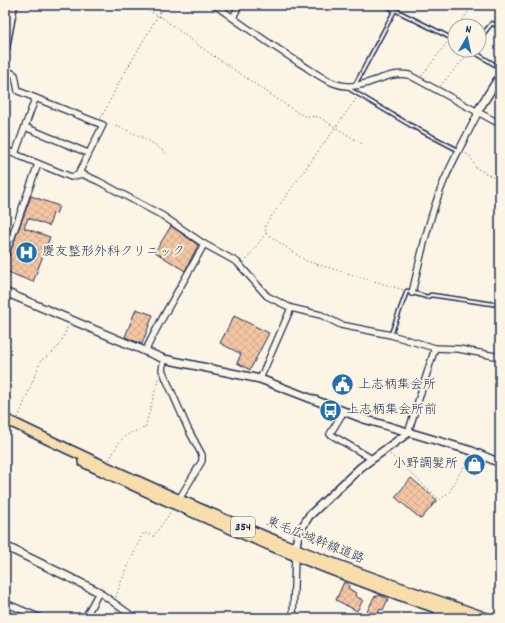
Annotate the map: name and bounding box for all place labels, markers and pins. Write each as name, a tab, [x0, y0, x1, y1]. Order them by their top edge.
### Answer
hospital icon: 慶友整形外科クリニック	[14, 239, 40, 265]
place label: 慶友整形外科クリニック	[42, 243, 185, 262]
public building icon: 上志柄集会所	[330, 372, 356, 398]
place label: 上志柄集会所	[358, 376, 436, 395]
bus stop icon: 上志柄集会所前	[317, 397, 343, 423]
place label: 上志柄集会所前	[346, 401, 437, 420]
shop icon: 小野調髪所	[461, 451, 487, 477]
place label: 小野調髪所	[393, 455, 458, 474]

